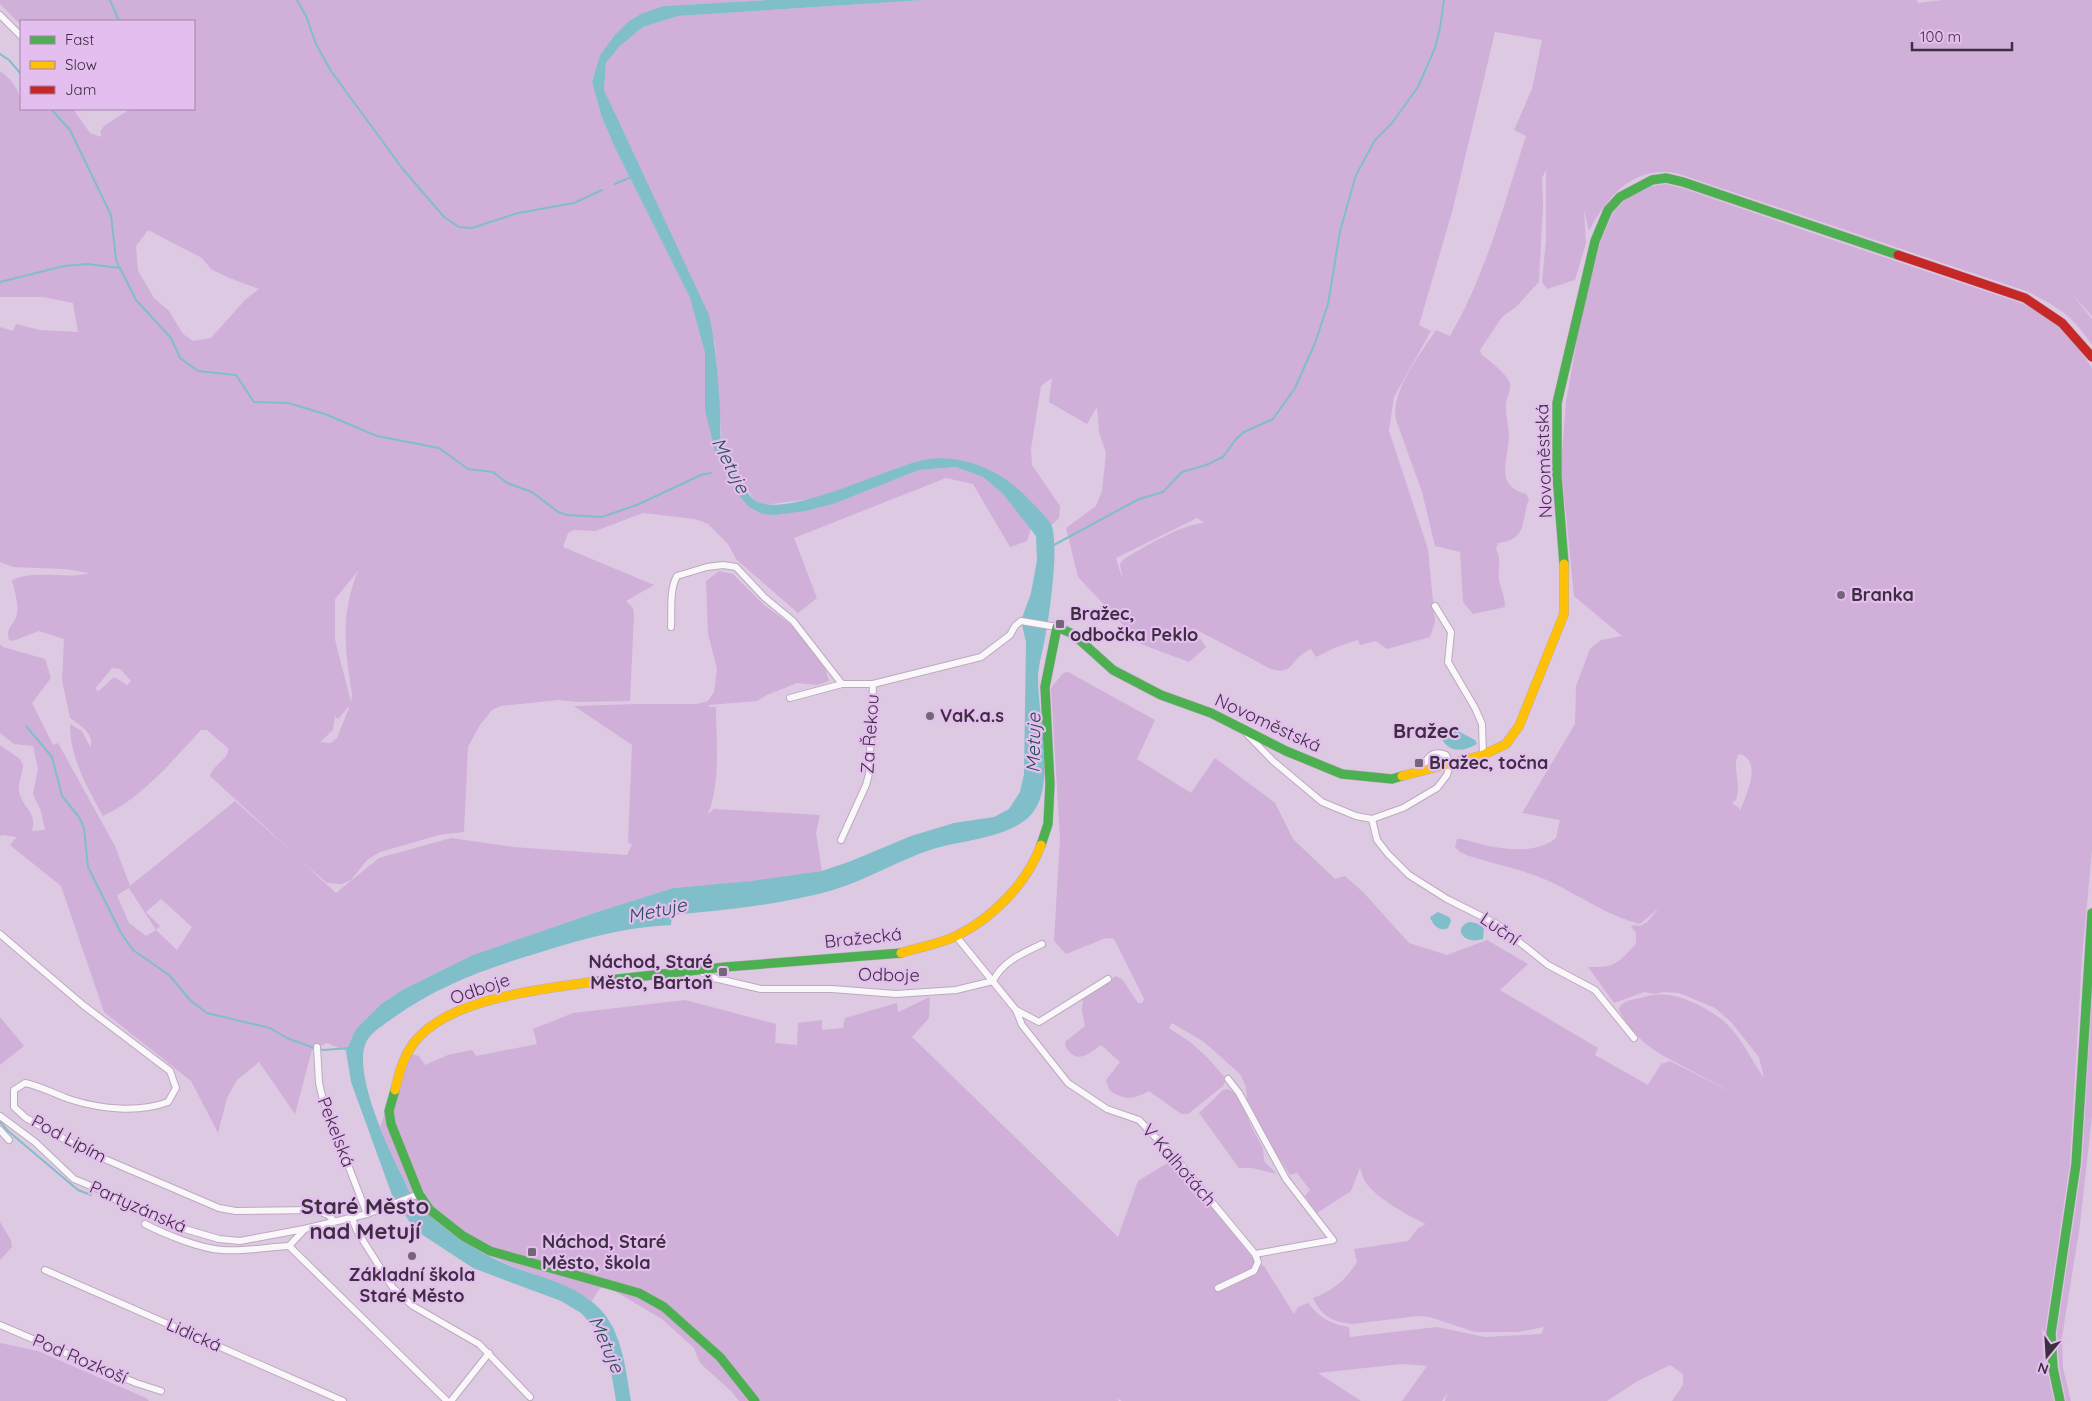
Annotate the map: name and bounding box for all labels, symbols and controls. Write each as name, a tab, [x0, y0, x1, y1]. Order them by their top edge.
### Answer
legend	[20, 20, 195, 110]
scale bar	[1912, 20, 2012, 52]
text: 100 m	[1920, 27, 1961, 46]
text: Fast	[65, 30, 94, 49]
text: Slow	[65, 55, 97, 74]
text: Jam	[65, 80, 96, 99]
street label: Novoměstská	[1530, 403, 1557, 519]
water label: Metuje	[707, 433, 756, 498]
place label: Branka	[1851, 583, 1914, 606]
marker: Branka	[1835, 589, 1847, 601]
place label: Bražec, odbočka Peklo	[1070, 602, 1198, 646]
marker: Bražec, odbočka Peklo	[1054, 618, 1066, 630]
street label: Novoměstská	[1211, 688, 1325, 757]
street label: Za Řekou	[855, 693, 884, 775]
place label: VaK.a.s	[940, 704, 1004, 727]
marker: VaK.a.s	[924, 710, 936, 722]
water label: Metuje	[1020, 712, 1046, 773]
district label: Bražec	[1393, 718, 1459, 743]
place label: Bražec, točna	[1429, 751, 1548, 774]
marker: Bražec, točna	[1413, 757, 1425, 769]
water label: Metuje	[625, 892, 690, 928]
street label: Luční	[1476, 907, 1525, 950]
street label: Bražecká	[823, 922, 903, 953]
place label: Náchod, Staré Město, Bartoň	[589, 950, 713, 994]
street label: Odboje	[858, 962, 920, 987]
marker: Náchod, Staré Město, Bartoň	[717, 966, 729, 978]
street label: Odboje	[447, 968, 513, 1009]
street label: Pekelská	[313, 1094, 360, 1170]
street label: Pod Lipím	[28, 1109, 111, 1168]
street label: V Kalhotách	[1137, 1119, 1221, 1211]
street label: Partyzánská	[86, 1175, 190, 1238]
district label: Staré Město nad Metují	[301, 1192, 429, 1245]
place label: Náchod, Staré Město, škola	[542, 1230, 666, 1274]
marker: Náchod, Staré Město, škola	[526, 1246, 538, 1258]
marker: Základní škola Staré Město	[406, 1250, 418, 1262]
place label: Základní škola Staré Město	[349, 1263, 475, 1307]
street label: Lidická	[163, 1312, 225, 1357]
water label: Metuje	[584, 1312, 631, 1377]
street label: Pod Rozkoší	[29, 1328, 131, 1389]
north arrow	[2022, 1331, 2072, 1381]
text: N	[2035, 1358, 2051, 1379]

